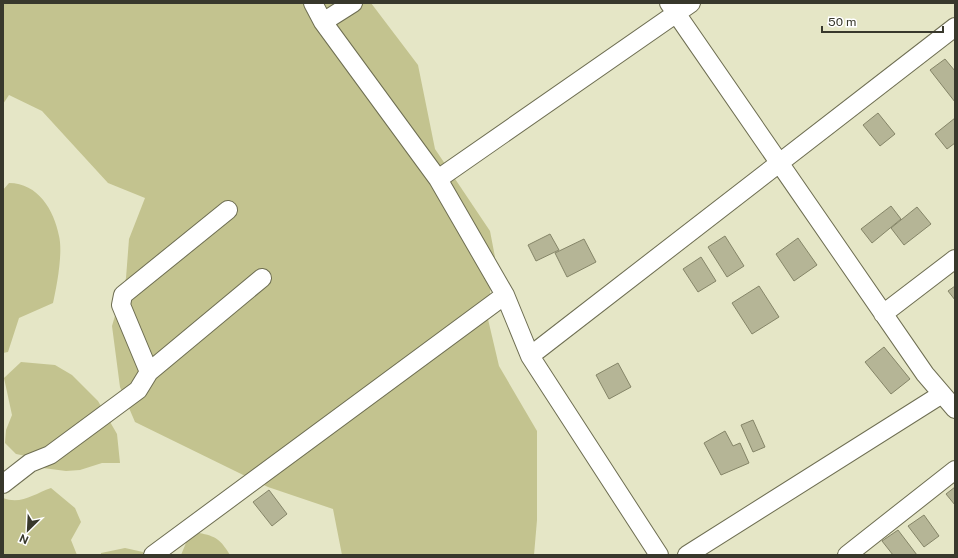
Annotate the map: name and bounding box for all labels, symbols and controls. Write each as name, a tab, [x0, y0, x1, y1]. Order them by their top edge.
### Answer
scale bar	[822, 8, 943, 34]
text: 50 m	[828, 15, 856, 29]
north arrow	[8, 510, 48, 550]
text: N	[18, 532, 30, 546]

